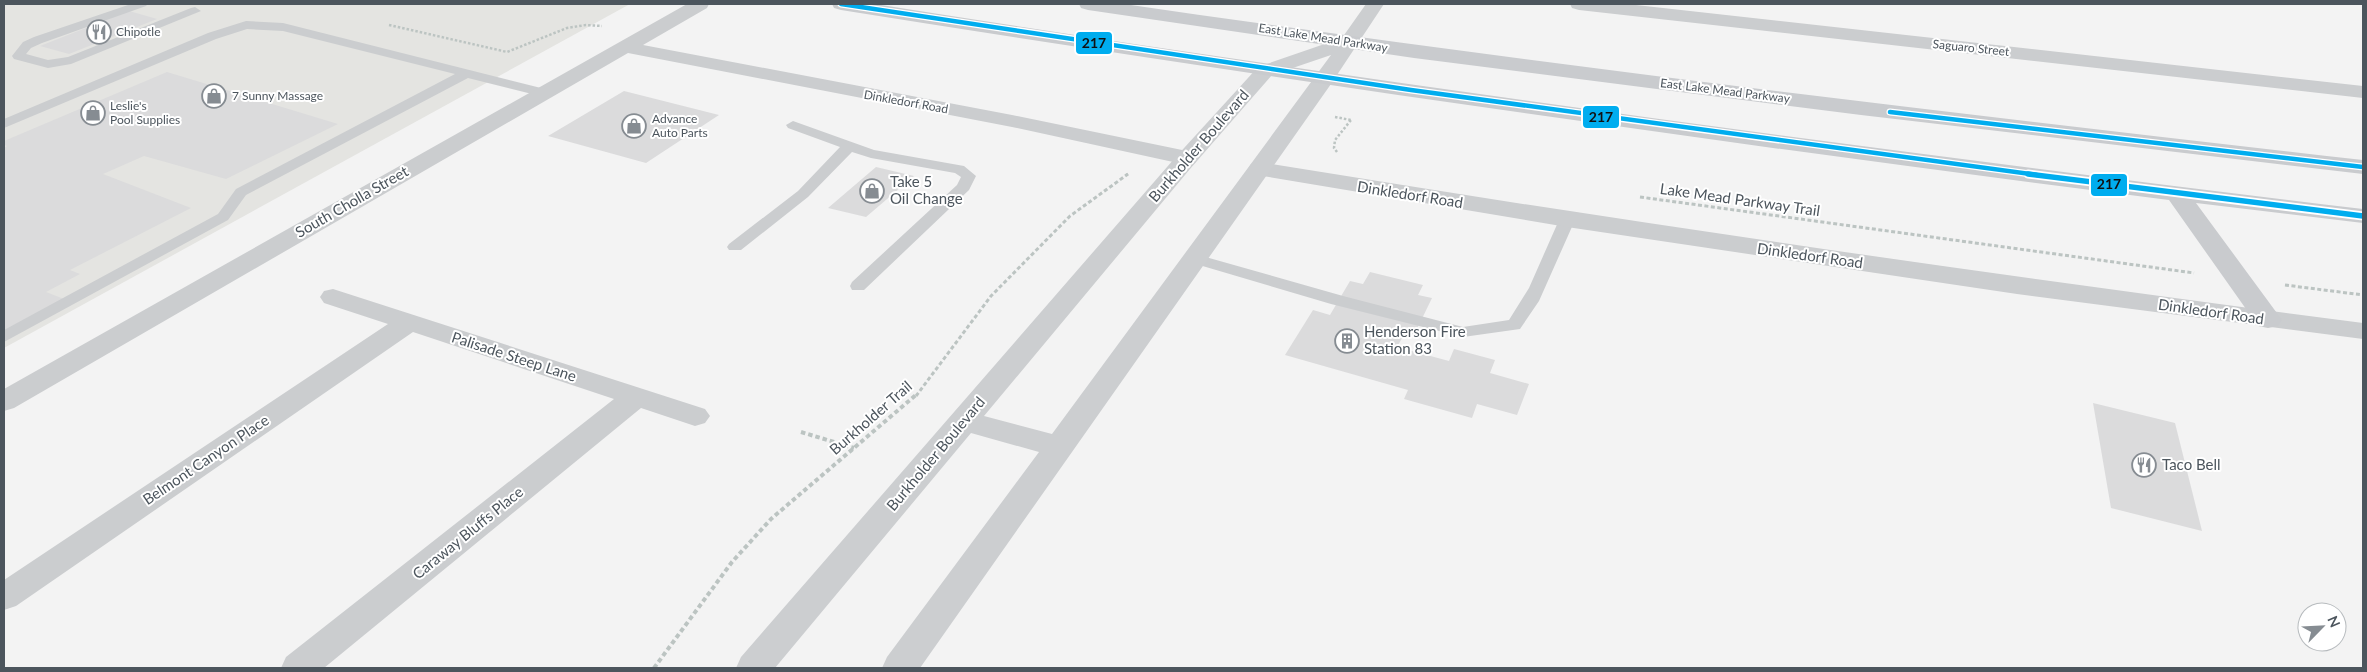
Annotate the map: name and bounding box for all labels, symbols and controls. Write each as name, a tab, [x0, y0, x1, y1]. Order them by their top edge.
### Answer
restaurant icon: Chipotle	[86, 19, 112, 45]
street label: East Lake Mead Parkway	[1257, 20, 1390, 55]
place label: Chipotle	[116, 24, 160, 39]
line badge: 217	[1075, 31, 1113, 55]
text: 217	[1082, 34, 1106, 51]
street label: Saguaro Street	[1932, 36, 2011, 59]
street label: East Lake Mead Parkway	[1659, 75, 1792, 106]
shop icon: 7 Sunny Massage	[201, 83, 227, 109]
street label: Burkholder Boulevard	[1145, 85, 1252, 205]
street label: Dinkledorf Road	[863, 87, 949, 116]
place label: 7 Sunny Massage	[232, 88, 323, 103]
place label: Leslie's Pool Supplies	[110, 98, 180, 127]
shop icon: Leslie's Pool Supplies	[80, 100, 106, 126]
line badge: 217	[1582, 105, 1620, 129]
text: 217	[1589, 108, 1613, 125]
place label: Advance Auto Parts	[652, 111, 708, 140]
shop icon: Advance Auto Parts	[621, 113, 647, 139]
street label: South Cholla Street	[292, 161, 412, 241]
place label: Take 5 Oil Change	[890, 172, 963, 207]
line badge: 217	[2090, 173, 2128, 197]
text: 217	[2097, 175, 2121, 192]
street label: Dinkledorf Road	[1356, 177, 1464, 211]
shop icon: Take 5 Oil Change	[859, 178, 885, 204]
street label: Lake Mead Parkway Trail	[1659, 179, 1821, 219]
street label: Dinkledorf Road	[1756, 239, 1864, 271]
street label: Dinkledorf Road	[2157, 295, 2265, 327]
place label: Henderson Fire Station 83	[1364, 322, 1466, 357]
street label: Palisade Steep Lane	[450, 327, 579, 385]
building icon: Henderson Fire Station 83	[1334, 328, 1360, 354]
street label: Burkholder Trail	[825, 377, 915, 458]
street label: Burkholder Boulevard	[882, 393, 988, 514]
street label: Belmont Canyon Place	[139, 410, 272, 508]
restaurant icon: Taco Bell	[2131, 452, 2157, 478]
place label: Taco Bell	[2162, 455, 2221, 473]
street label: Caraway Bluffs Place	[408, 482, 526, 582]
north arrow	[2297, 602, 2347, 652]
text: N	[2324, 613, 2344, 630]

